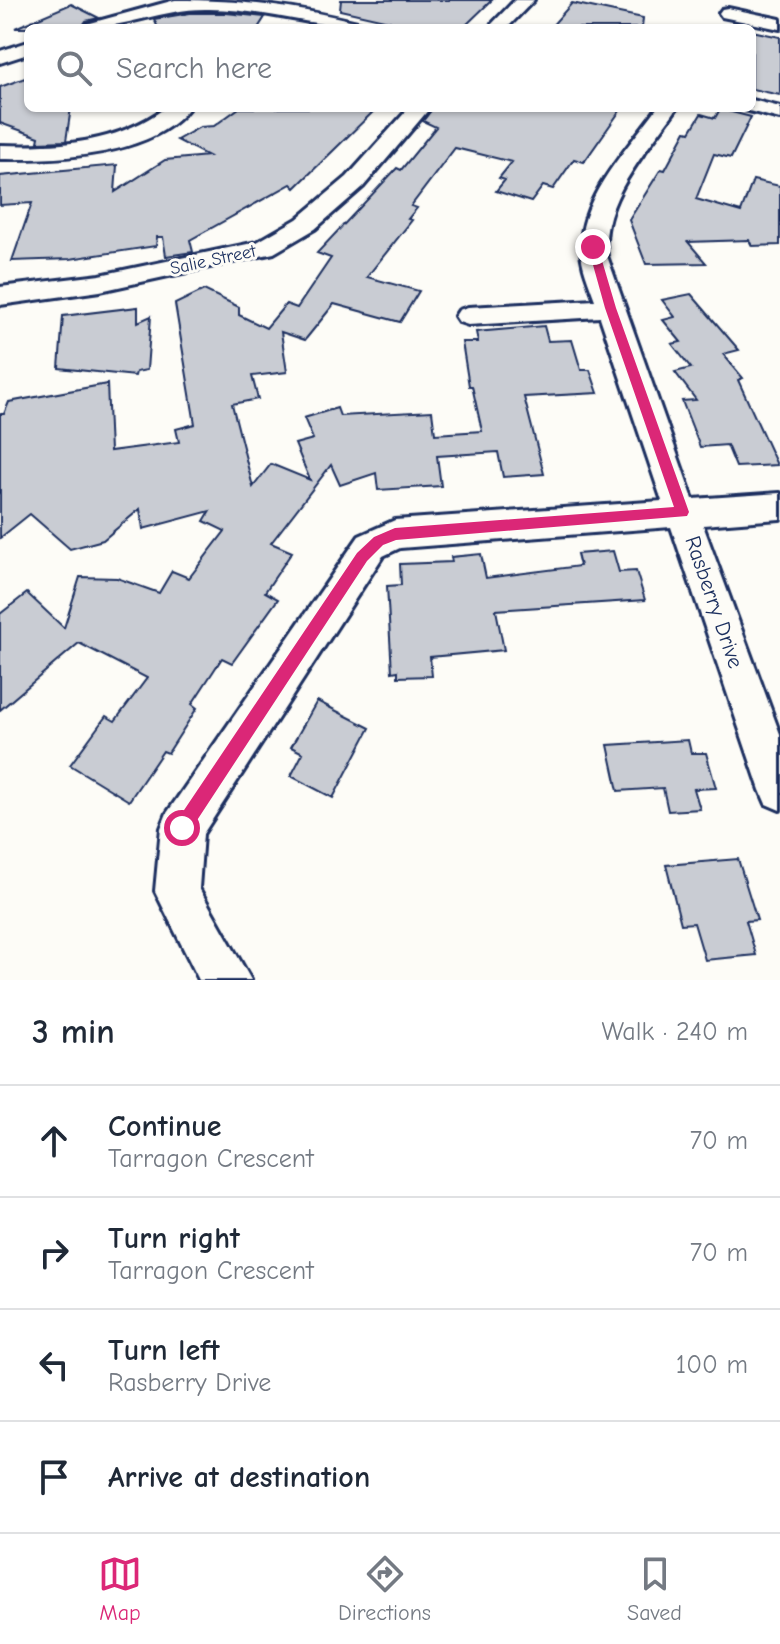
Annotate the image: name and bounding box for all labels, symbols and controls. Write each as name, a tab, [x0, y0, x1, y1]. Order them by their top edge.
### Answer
search box	[24, 24, 756, 112]
icon: search	[52, 46, 96, 90]
text: Search here	[116, 51, 272, 86]
route end	[575, 229, 611, 265]
street label: Salie Street	[168, 240, 259, 279]
street label: Rasberry Drive	[679, 532, 749, 672]
route start	[164, 810, 200, 846]
text: 3 min	[32, 1012, 115, 1052]
text: Walk · 240 m	[602, 1017, 748, 1047]
text: Continue	[108, 1109, 222, 1144]
icon: ahead	[32, 1119, 76, 1163]
text: 70 m	[690, 1126, 748, 1156]
text: Tarragon Crescent	[108, 1144, 314, 1174]
text: Turn right	[108, 1221, 240, 1256]
icon: right	[32, 1231, 76, 1275]
text: 70 m	[690, 1238, 748, 1268]
text: Tarragon Crescent	[108, 1256, 314, 1286]
text: Turn left	[108, 1333, 220, 1368]
icon: left	[32, 1343, 76, 1387]
text: 100 m	[676, 1350, 748, 1380]
text: Rasberry Drive	[108, 1368, 271, 1398]
icon: arrive	[32, 1455, 76, 1499]
text: Arrive at destination	[108, 1460, 370, 1495]
tab: Map	[98, 1552, 142, 1626]
tab: Directions	[338, 1552, 431, 1626]
tab: Saved	[627, 1552, 682, 1626]

